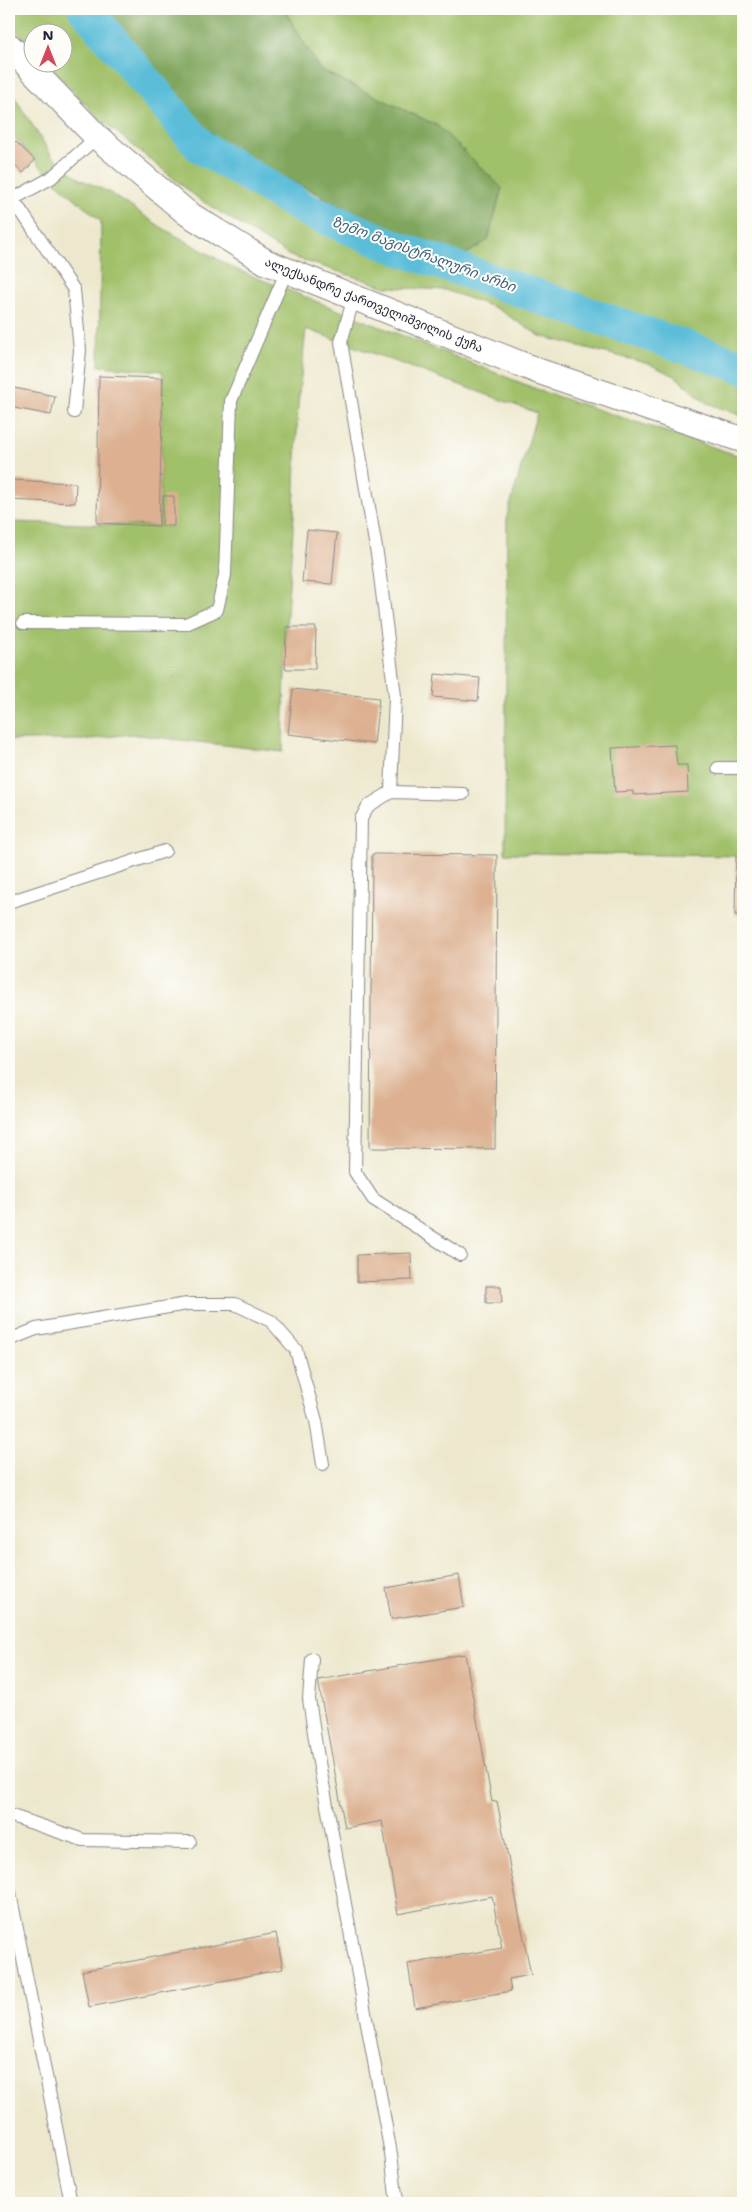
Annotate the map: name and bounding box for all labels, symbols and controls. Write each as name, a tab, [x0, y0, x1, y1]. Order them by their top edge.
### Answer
north arrow	[22, 22, 72, 72]
text: N	[42, 26, 54, 44]
water label: ზემო მაგისტრალური არხი	[330, 212, 519, 296]
street label: ალექსანდრე ქართველიშვილის ქუჩა	[263, 254, 485, 356]

